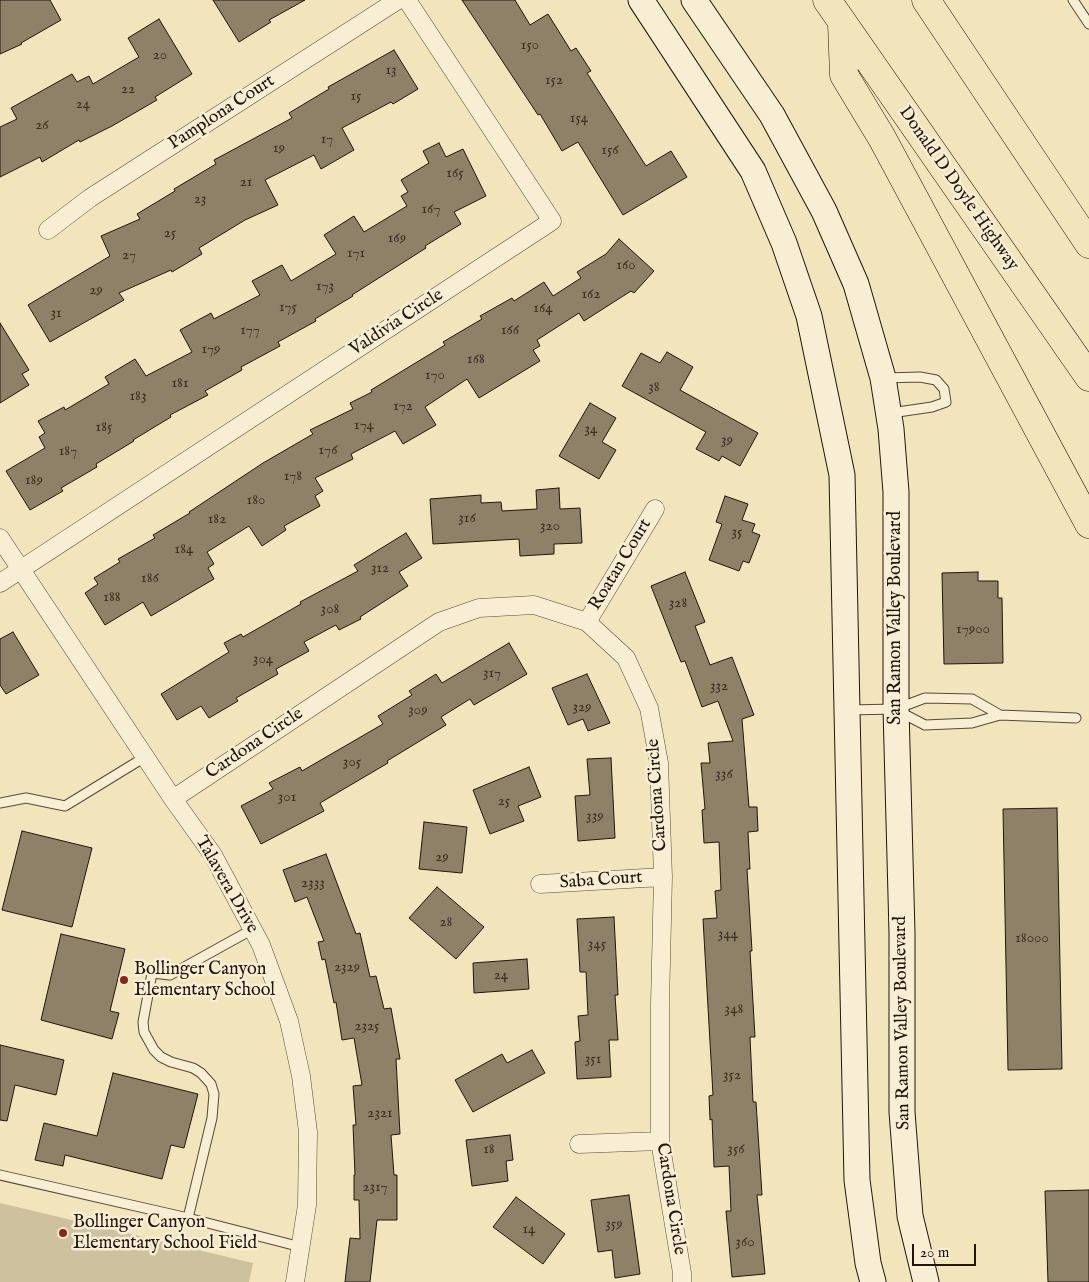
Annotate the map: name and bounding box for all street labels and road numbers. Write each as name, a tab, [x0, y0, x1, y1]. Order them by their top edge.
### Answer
street label: Pamplona Court	[165, 71, 279, 155]
street label: Donald D Doyle Highway	[893, 103, 1023, 275]
street label: Valdivia Circle	[346, 285, 448, 361]
street label: San Ramon Valley Boulevard	[885, 511, 907, 725]
street label: Roatan Court	[585, 515, 657, 615]
street label: Cardona Circle	[202, 703, 308, 785]
street label: Cardona Circle	[643, 738, 673, 852]
street label: Talavera Drive	[190, 833, 262, 937]
street label: Saba Court	[559, 867, 643, 895]
street label: San Ramon Valley Boulevard	[890, 916, 916, 1130]
street label: Cardona Circle	[651, 1142, 689, 1256]

